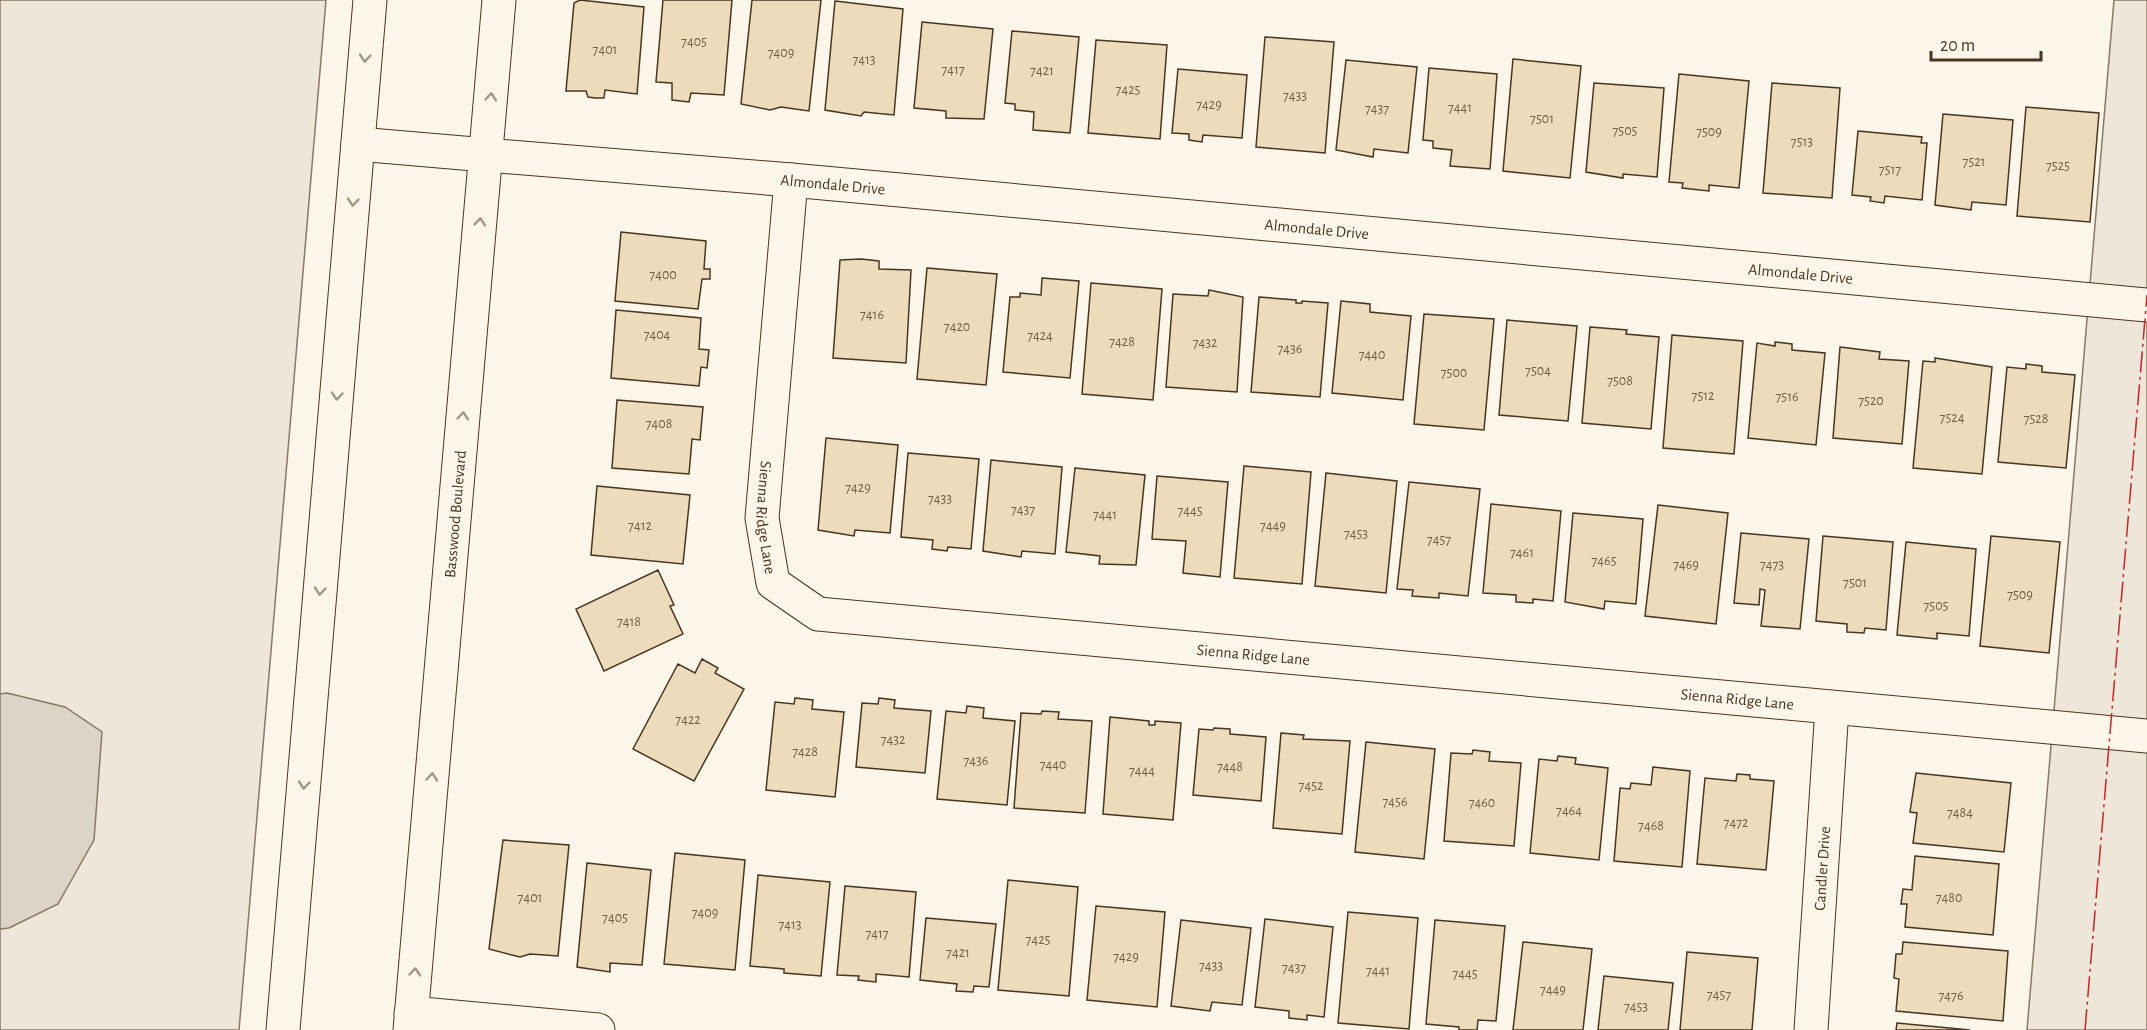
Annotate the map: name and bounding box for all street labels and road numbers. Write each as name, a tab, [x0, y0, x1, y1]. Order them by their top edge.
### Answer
street label: Almondale Drive	[780, 172, 886, 198]
street label: Almondale Drive	[1264, 217, 1370, 242]
street label: Almondale Drive	[1748, 261, 1854, 287]
street label: Basswood Boulevard	[442, 450, 469, 578]
street label: Sienna Ridge Lane	[753, 460, 778, 575]
street label: Sienna Ridge Lane	[1196, 642, 1311, 668]
street label: Sienna Ridge Lane	[1680, 686, 1795, 713]
street label: Candler Drive	[1812, 826, 1833, 911]

